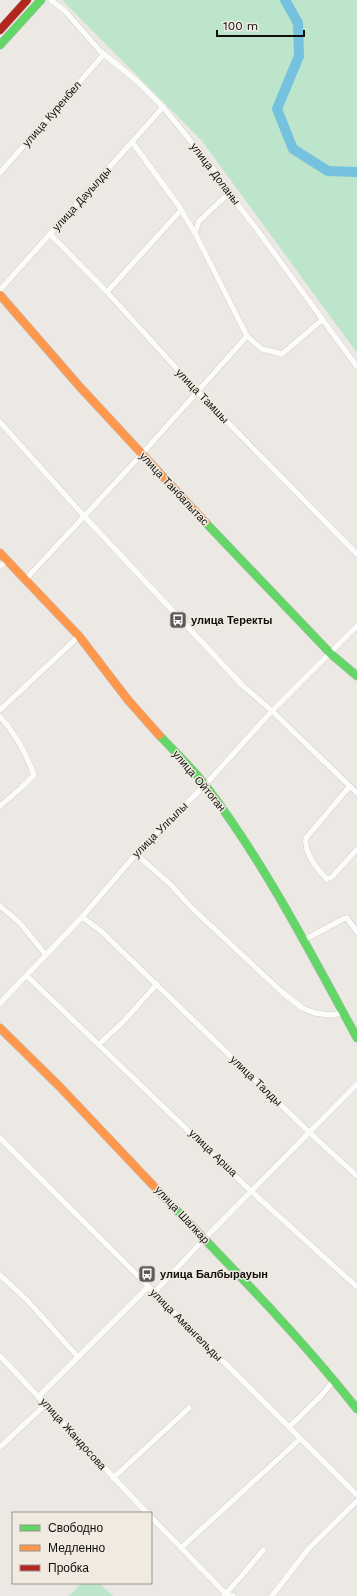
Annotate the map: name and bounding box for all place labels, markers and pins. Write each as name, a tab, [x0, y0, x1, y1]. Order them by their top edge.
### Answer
bus stop icon: улица Теректы	[168, 610, 188, 630]
place label: улица Теректы	[191, 614, 272, 627]
bus stop icon: улица Балбырауын	[137, 1264, 157, 1284]
place label: улица Балбырауын	[160, 1268, 268, 1281]

